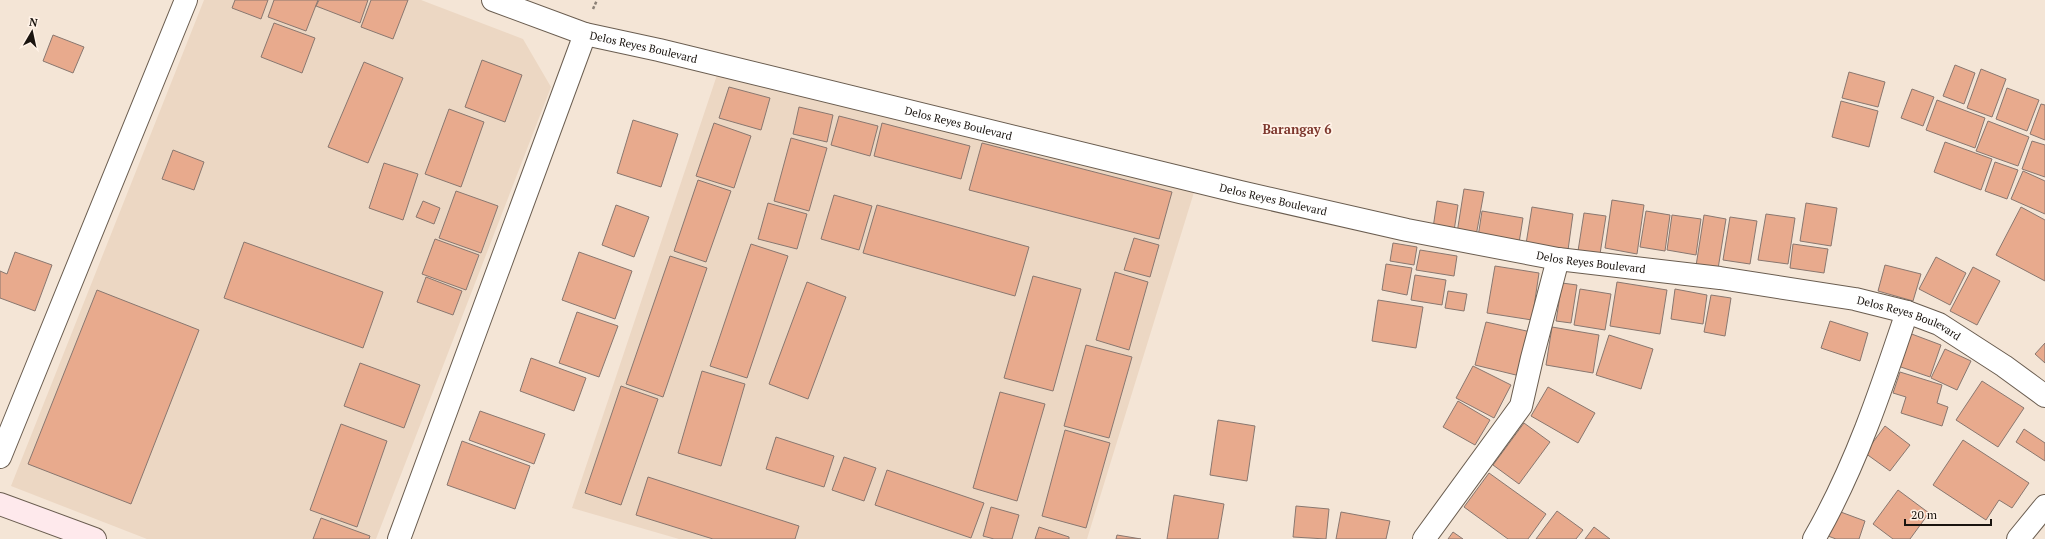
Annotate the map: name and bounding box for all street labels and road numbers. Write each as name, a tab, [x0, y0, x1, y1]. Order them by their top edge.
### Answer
street label: Delos Reyes Boulevard	[588, 28, 699, 66]
street label: Delos Reyes Boulevard	[903, 103, 1014, 143]
street label: Delos Reyes Boulevard	[1218, 180, 1328, 219]
street label: Delos Reyes Boulevard	[1535, 248, 1646, 276]
street label: Delos Reyes Boulevard	[1856, 293, 1963, 343]

